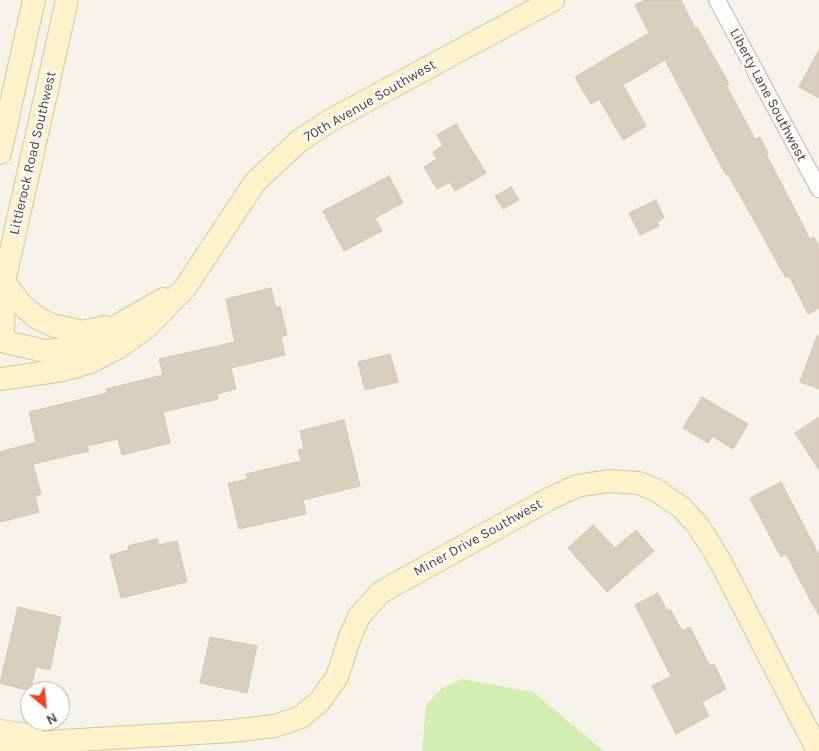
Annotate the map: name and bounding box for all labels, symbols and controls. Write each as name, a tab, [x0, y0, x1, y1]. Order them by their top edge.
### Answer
street label: Liberty Lane Southwest	[726, 26, 810, 164]
street label: 70th Avenue Southwest	[301, 56, 439, 146]
street label: Littlerock Road Southwest	[6, 70, 60, 236]
street label: Miner Drive Southwest	[411, 496, 545, 580]
north arrow	[20, 681, 70, 731]
text: N	[43, 709, 60, 729]

